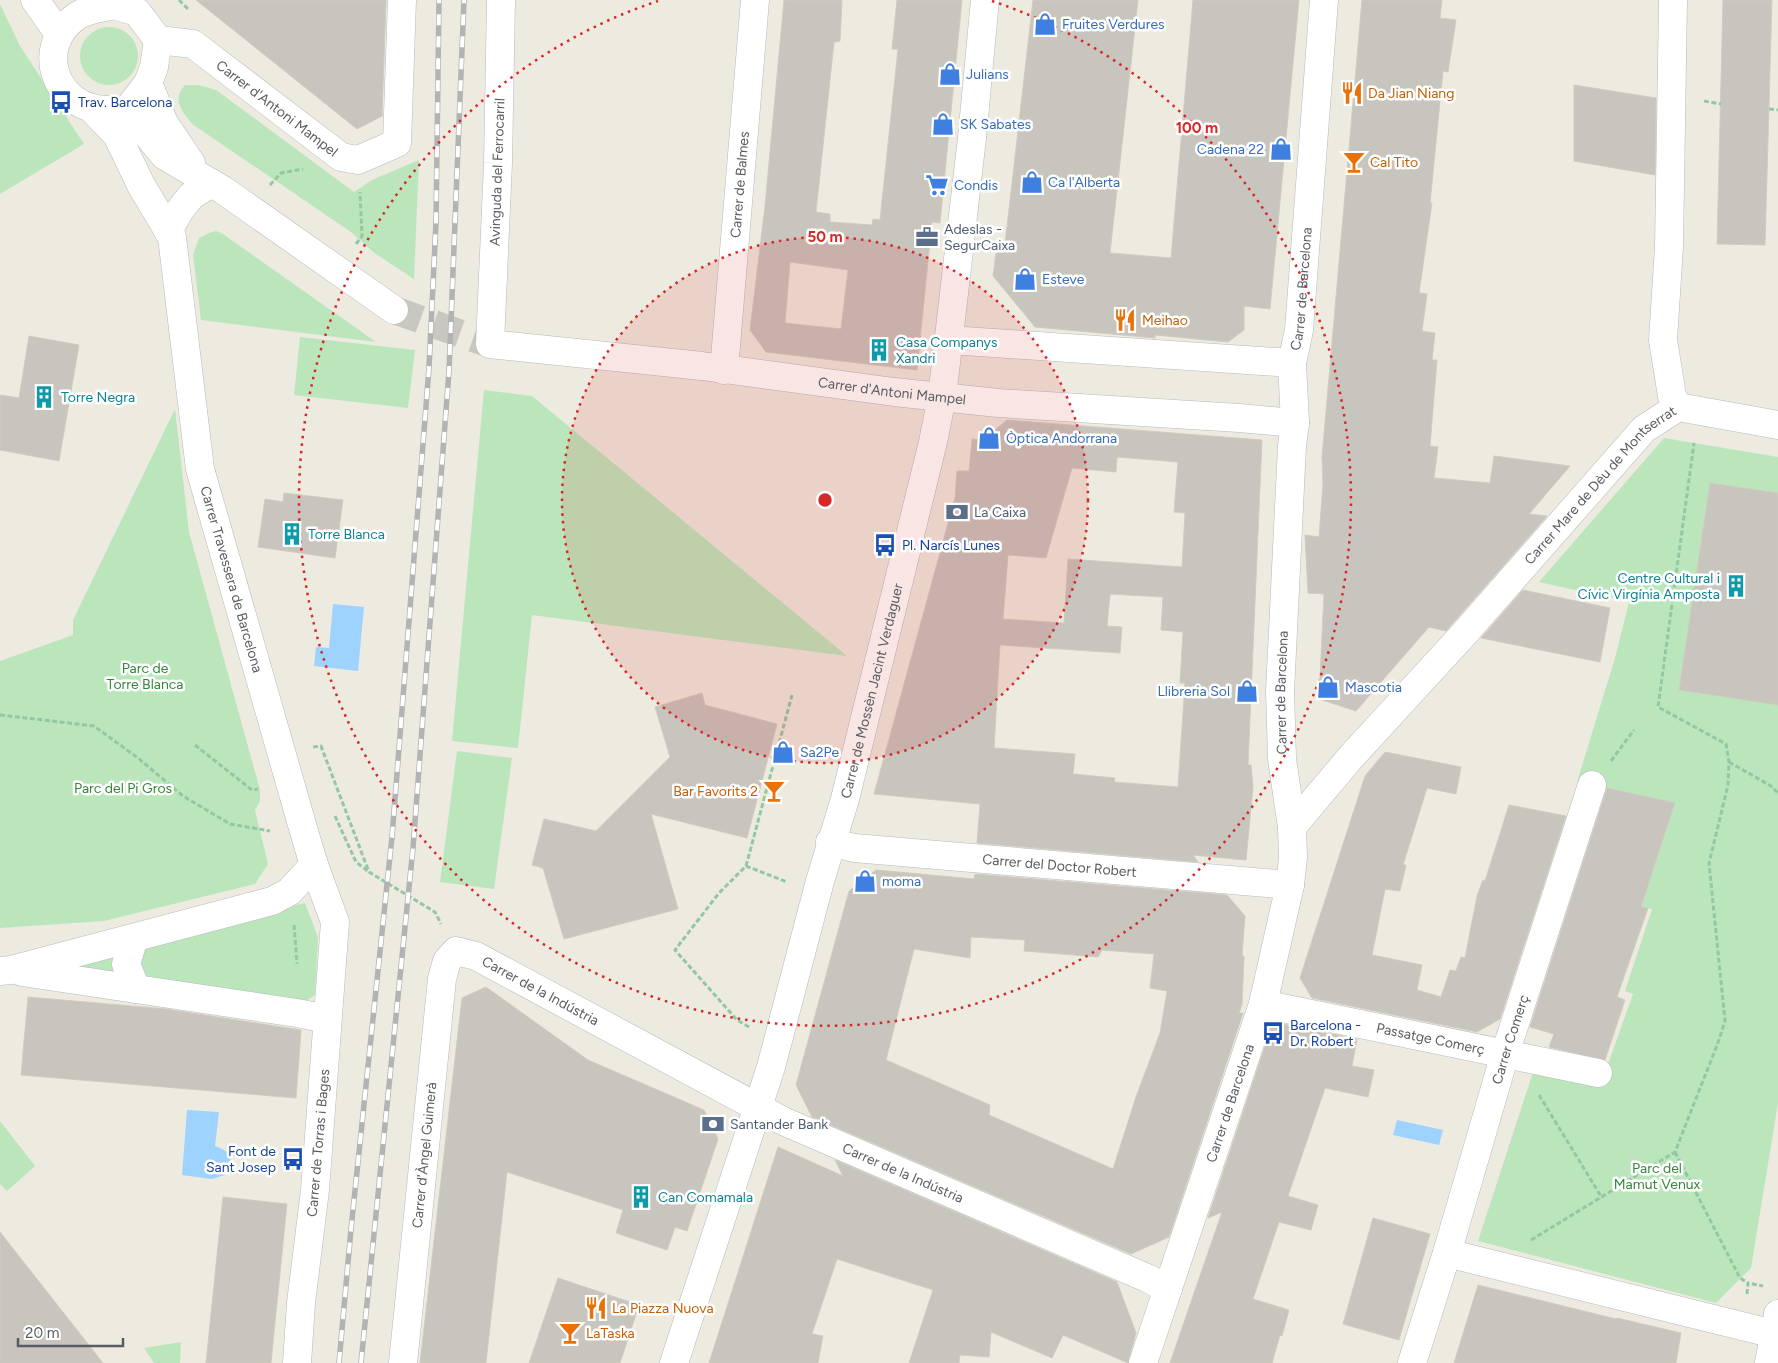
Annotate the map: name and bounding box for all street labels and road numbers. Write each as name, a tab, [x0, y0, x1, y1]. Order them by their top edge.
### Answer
street label: Carrer d'Antoni Mampel	[212, 57, 341, 160]
street label: Avinguda del Ferrocarril	[486, 98, 509, 246]
street label: Carrer de Balmes	[727, 131, 753, 239]
street label: Carrer de Barcelona	[1287, 227, 1316, 352]
street label: Carrer d'Antoni Mampel	[817, 374, 967, 409]
street label: Carrer Mare de Dèu de Montserrat	[1521, 402, 1680, 568]
street label: Carrer Travessera de Barcelona	[196, 484, 266, 675]
street label: Carrer de Mossèn Jacint Verdaguer	[837, 581, 907, 800]
street label: Carrer de Barcelona	[1272, 630, 1292, 755]
street label: Carrer del Doctor Robert	[982, 851, 1137, 881]
street label: Carrer de la Indústria	[479, 953, 602, 1029]
street label: Carrer Comerç	[1489, 992, 1533, 1086]
street label: Passatge Comerç	[1375, 1020, 1486, 1058]
street label: Carrer de Barcelona	[1203, 1042, 1258, 1165]
street label: Carrer de Torras i Bages	[304, 1068, 333, 1218]
street label: Carrer d'Àngel Guimerà	[409, 1081, 440, 1229]
street label: Carrer de la Indústria	[840, 1140, 966, 1207]

